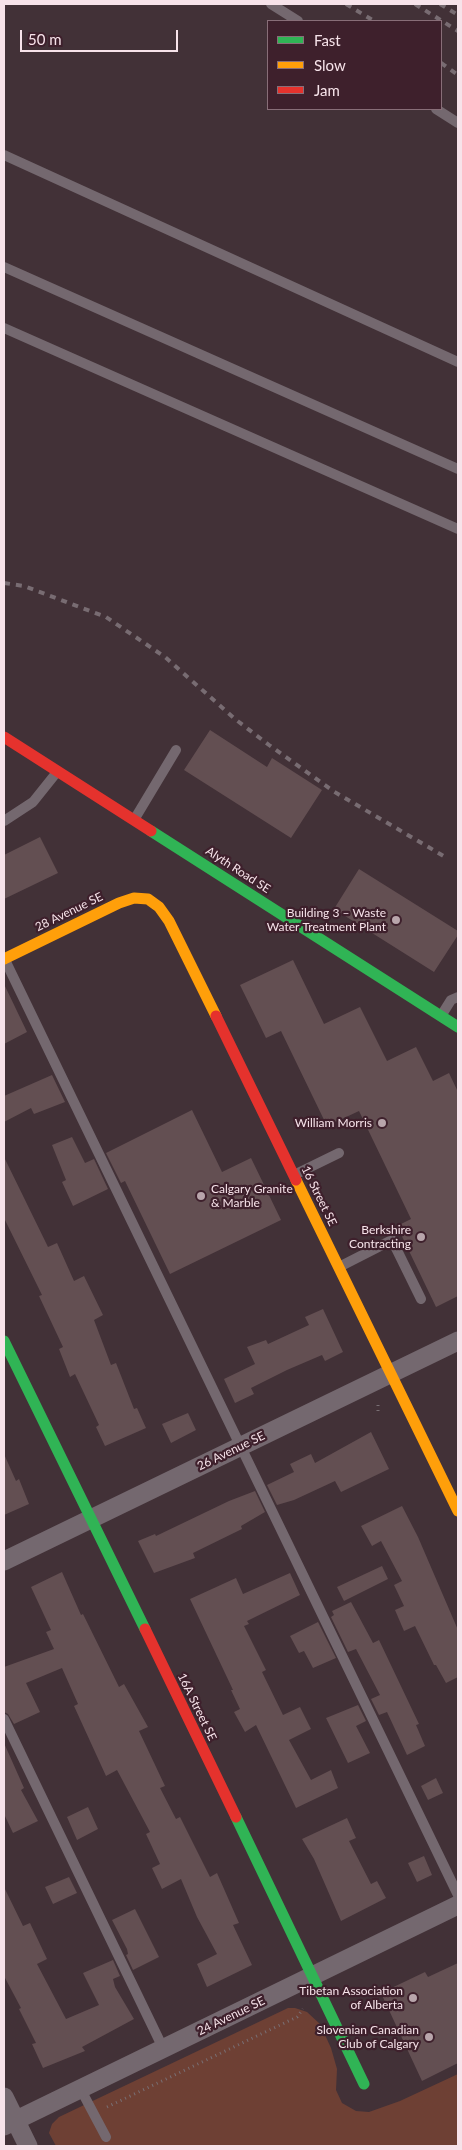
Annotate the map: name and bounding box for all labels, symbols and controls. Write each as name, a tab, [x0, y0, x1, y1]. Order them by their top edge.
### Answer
scale bar	[22, 20, 180, 52]
legend	[267, 20, 442, 110]
text: 50 m	[28, 30, 62, 48]
text: Fast	[314, 31, 341, 49]
text: Slow	[314, 56, 346, 74]
text: Jam	[314, 81, 340, 99]
street label: Alyth Road SE	[203, 844, 273, 896]
street label: 28 Avenue SE	[33, 889, 105, 935]
place label: Building 3 – Waste Water Treatment Plant	[267, 906, 386, 934]
marker: Building 3 – Waste Water Treatment Plant	[390, 914, 402, 926]
place label: William Morris	[295, 1116, 372, 1130]
marker: William Morris	[376, 1117, 388, 1129]
street label: 16 Street SE	[298, 1164, 340, 1228]
place label: Calgary Granite & Marble	[211, 1182, 293, 1210]
marker: Calgary Granite & Marble	[195, 1190, 207, 1202]
place label: Berkshire Contracting	[349, 1223, 411, 1251]
marker: Berkshire Contracting	[415, 1231, 427, 1243]
street label: 26 Avenue SE	[195, 1428, 267, 1474]
street label: 16A Street SE	[174, 1671, 220, 1743]
place label: Tibetan Association of Alberta	[299, 1984, 403, 2012]
marker: Tibetan Association of Alberta	[407, 1992, 419, 2004]
street label: 24 Avenue SE	[195, 1993, 267, 2039]
place label: Slovenian Canadian Club of Calgary	[317, 2023, 419, 2051]
marker: Slovenian Canadian Club of Calgary	[423, 2031, 435, 2043]

